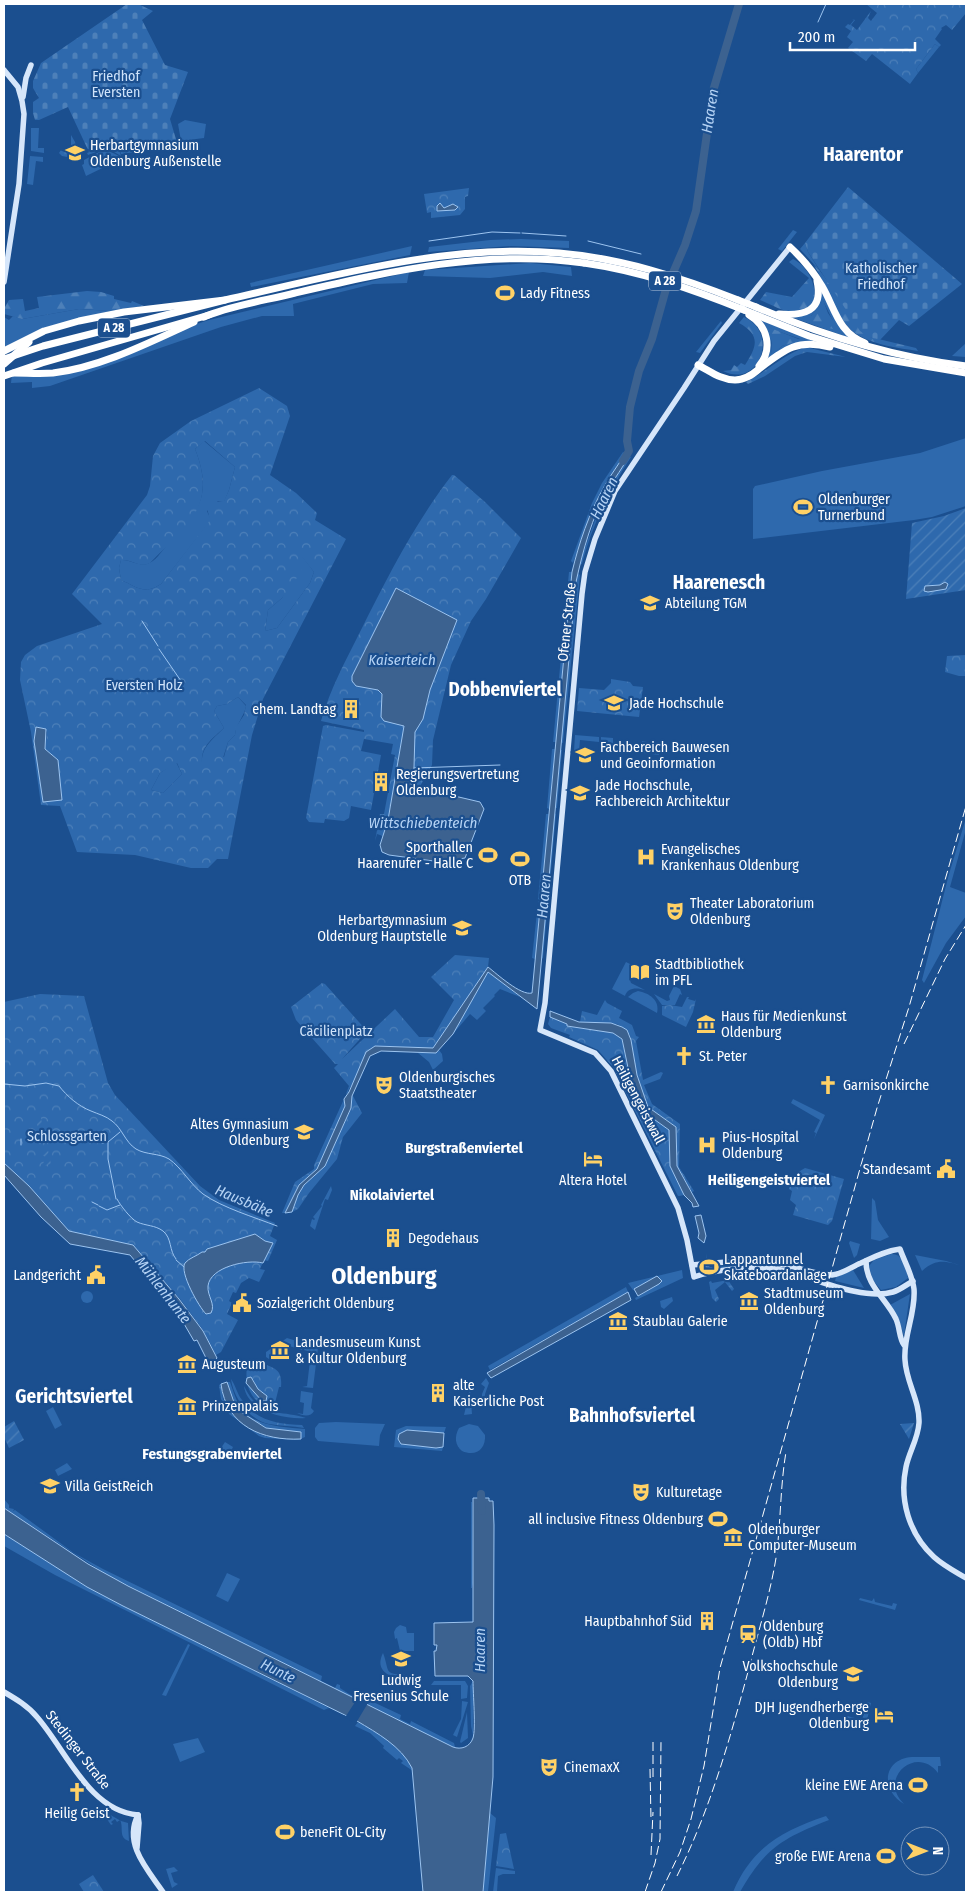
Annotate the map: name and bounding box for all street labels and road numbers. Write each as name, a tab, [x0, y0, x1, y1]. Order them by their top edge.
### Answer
road number: A 28	[649, 272, 681, 290]
road number: A 28	[98, 318, 130, 338]
street label: Ofener Straße	[554, 581, 580, 662]
street label: Heiligengeistwall	[608, 1053, 668, 1147]
street label: Stedinger Straße	[42, 1707, 114, 1793]

